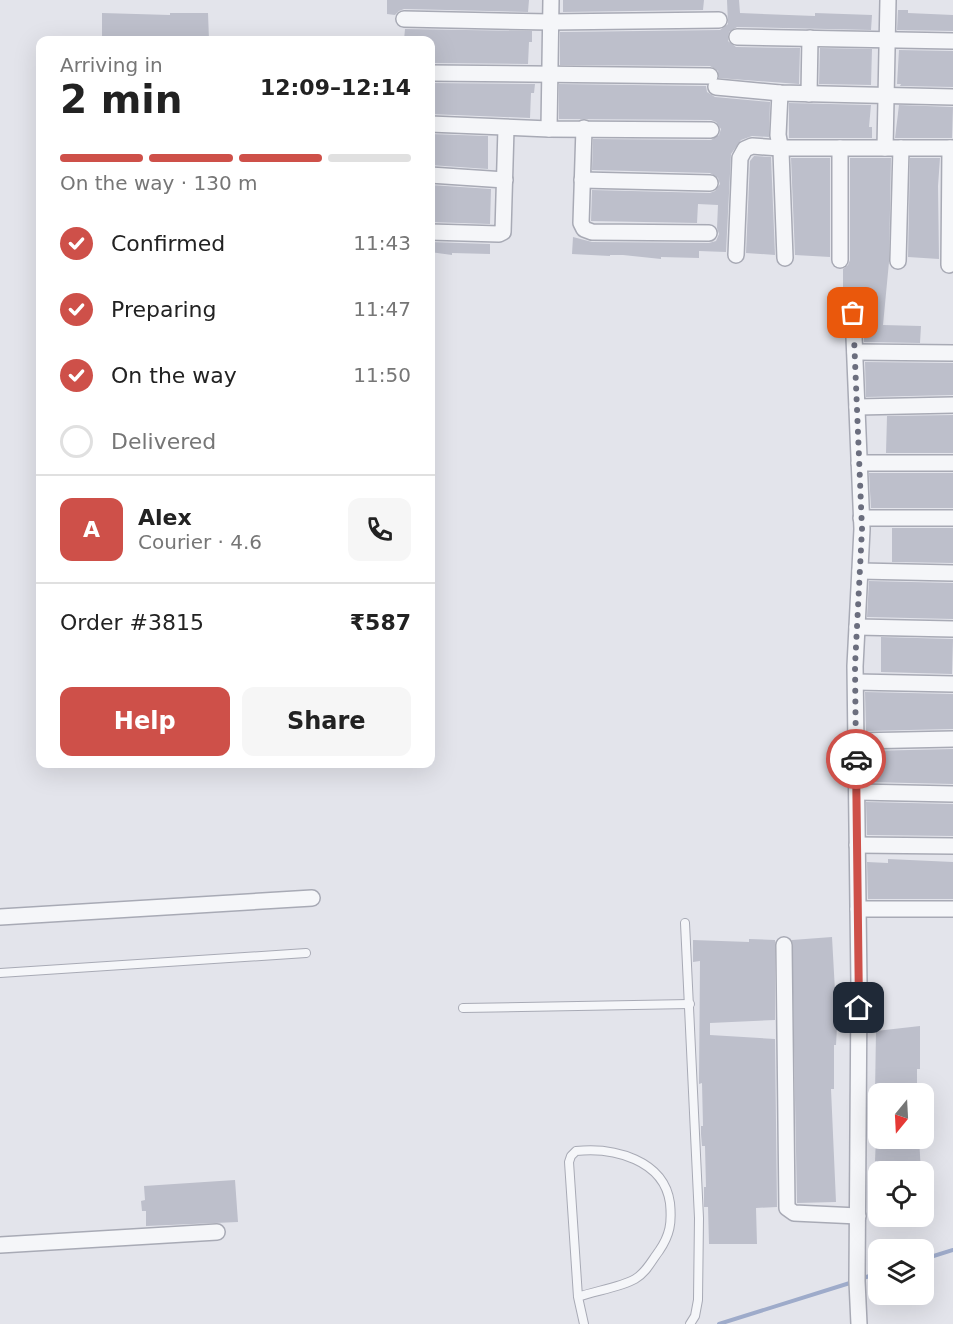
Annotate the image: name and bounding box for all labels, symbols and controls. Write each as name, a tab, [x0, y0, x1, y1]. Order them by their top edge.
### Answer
text: Arriving in	[60, 53, 163, 77]
text: 12:09–12:14	[260, 75, 411, 100]
text: 2 min	[60, 77, 182, 122]
text: On the way · 130 m	[60, 171, 258, 195]
icon: check	[60, 227, 93, 260]
text: Confirmed	[111, 231, 225, 256]
text: 11:43	[353, 231, 411, 255]
pin	[827, 287, 878, 338]
icon: check	[60, 293, 93, 326]
icon: bag	[836, 296, 869, 329]
text: Preparing	[111, 297, 217, 322]
text: 11:47	[353, 297, 411, 321]
icon: check	[60, 359, 93, 392]
text: On the way	[111, 363, 237, 388]
text: 11:50	[353, 363, 411, 387]
text: Delivered	[111, 429, 216, 454]
button: phone	[348, 498, 411, 561]
text: Alex	[138, 505, 192, 530]
text: A	[83, 517, 100, 542]
text: Courier · 4.6	[138, 530, 262, 554]
text: Order #3815	[60, 610, 204, 635]
text: ₹587	[350, 610, 411, 635]
button: Help	[60, 687, 230, 756]
button: Share	[242, 687, 411, 756]
courier	[826, 729, 886, 789]
icon: car	[840, 743, 873, 776]
pin	[833, 982, 884, 1033]
icon: home	[842, 991, 875, 1024]
north arrow	[868, 1083, 934, 1149]
map controls	[868, 1083, 934, 1305]
button: locate	[868, 1161, 934, 1227]
button: layers	[868, 1239, 934, 1305]

